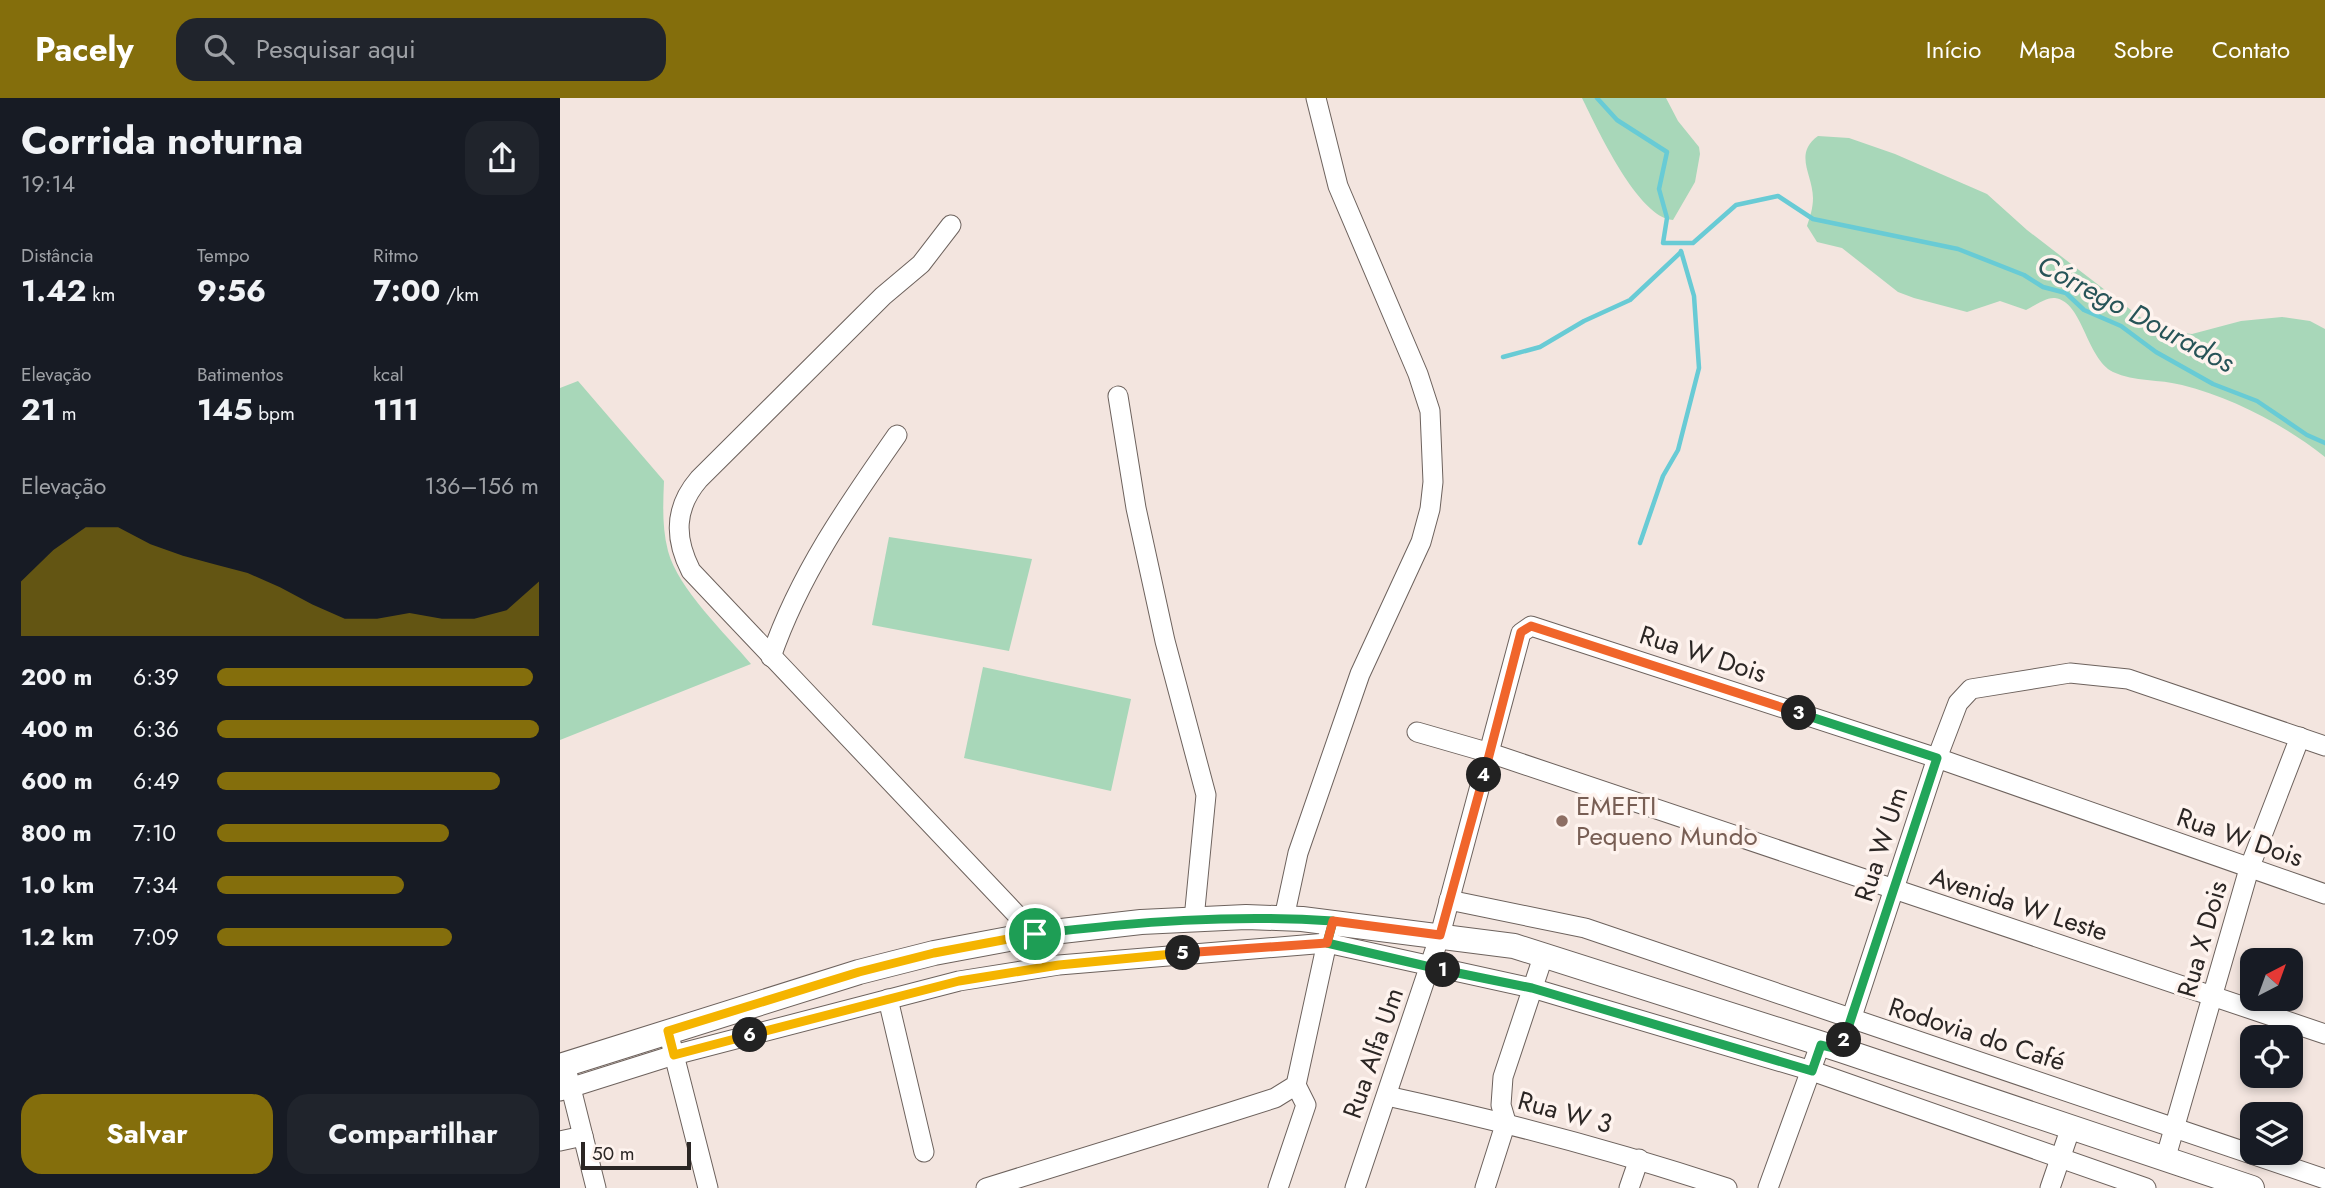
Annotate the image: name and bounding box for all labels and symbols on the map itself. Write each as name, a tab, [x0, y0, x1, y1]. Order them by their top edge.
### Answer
water label: Córrego Dourados	[2030, 244, 2243, 383]
street label: Rua W Dois	[1635, 616, 1771, 692]
pin: 3	[1782, 696, 1816, 730]
pin: 4	[1466, 758, 1502, 792]
street label: Rua W Um	[1845, 782, 1917, 906]
place label: EMEFTI Pequeno Mundo	[1576, 787, 1758, 855]
street label: Rua W Dois	[2172, 798, 2308, 876]
marker: EMEFTI Pequeno Mundo	[1554, 813, 1570, 829]
street label: Avenida W Leste	[1925, 857, 2113, 951]
street label: Rua X Dois	[2167, 876, 2237, 1002]
pin	[1005, 904, 1065, 964]
pin: 5	[1166, 936, 1200, 970]
north arrow	[2240, 948, 2303, 1012]
pin: 1	[1426, 952, 1460, 988]
street label: Rua Alfa Um	[1333, 983, 1413, 1123]
street label: Rodovia do Café	[1884, 988, 2070, 1080]
pin: 6	[732, 1018, 768, 1052]
pin: 2	[1826, 1023, 1862, 1058]
street label: Rua W 3	[1514, 1081, 1616, 1143]
scale bar	[581, 1139, 691, 1171]

